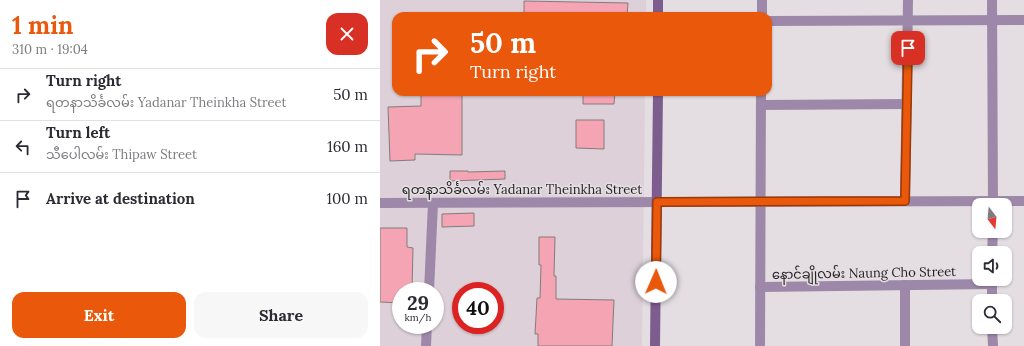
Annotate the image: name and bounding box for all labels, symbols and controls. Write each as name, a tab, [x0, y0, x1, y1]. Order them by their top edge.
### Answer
text: 1 min	[12, 10, 73, 41]
button: close	[326, 13, 368, 55]
text: 50 m	[470, 25, 536, 61]
icon: right	[404, 28, 456, 80]
pin	[891, 31, 925, 65]
icon: arrive	[897, 37, 919, 59]
text: 310 m · 19:04	[12, 41, 88, 58]
text: Turn right	[470, 60, 556, 83]
text: Turn right	[46, 71, 122, 90]
icon: right	[12, 84, 34, 106]
text: 50 m	[333, 85, 368, 104]
text: ရတနာသိင်္ခလမ်း Yadanar Theinkha Street	[46, 94, 287, 111]
text: Turn left	[46, 123, 110, 142]
icon: left	[12, 136, 34, 158]
text: 160 m	[327, 137, 368, 156]
text: သီပေါလမ်း Thipaw Street	[46, 146, 197, 163]
street label: ရတနာသိင်္ခလမ်း Yadanar Theinkha Street	[402, 181, 642, 200]
icon: arrive	[12, 188, 34, 210]
text: Arrive at destination	[46, 189, 195, 208]
text: 100 m	[327, 189, 368, 208]
north arrow	[972, 198, 1012, 238]
map controls	[972, 198, 1012, 334]
button: sound	[972, 246, 1012, 286]
position arrow	[635, 261, 677, 303]
street label: နောင်ချိုလမ်း Naung Cho Street	[772, 263, 956, 285]
speed limit sign: 40	[452, 282, 504, 334]
text: 29	[407, 290, 429, 315]
button: Exit	[12, 292, 186, 338]
button: Share	[194, 292, 368, 338]
button: search	[972, 294, 1012, 334]
text: km/h	[404, 311, 432, 324]

